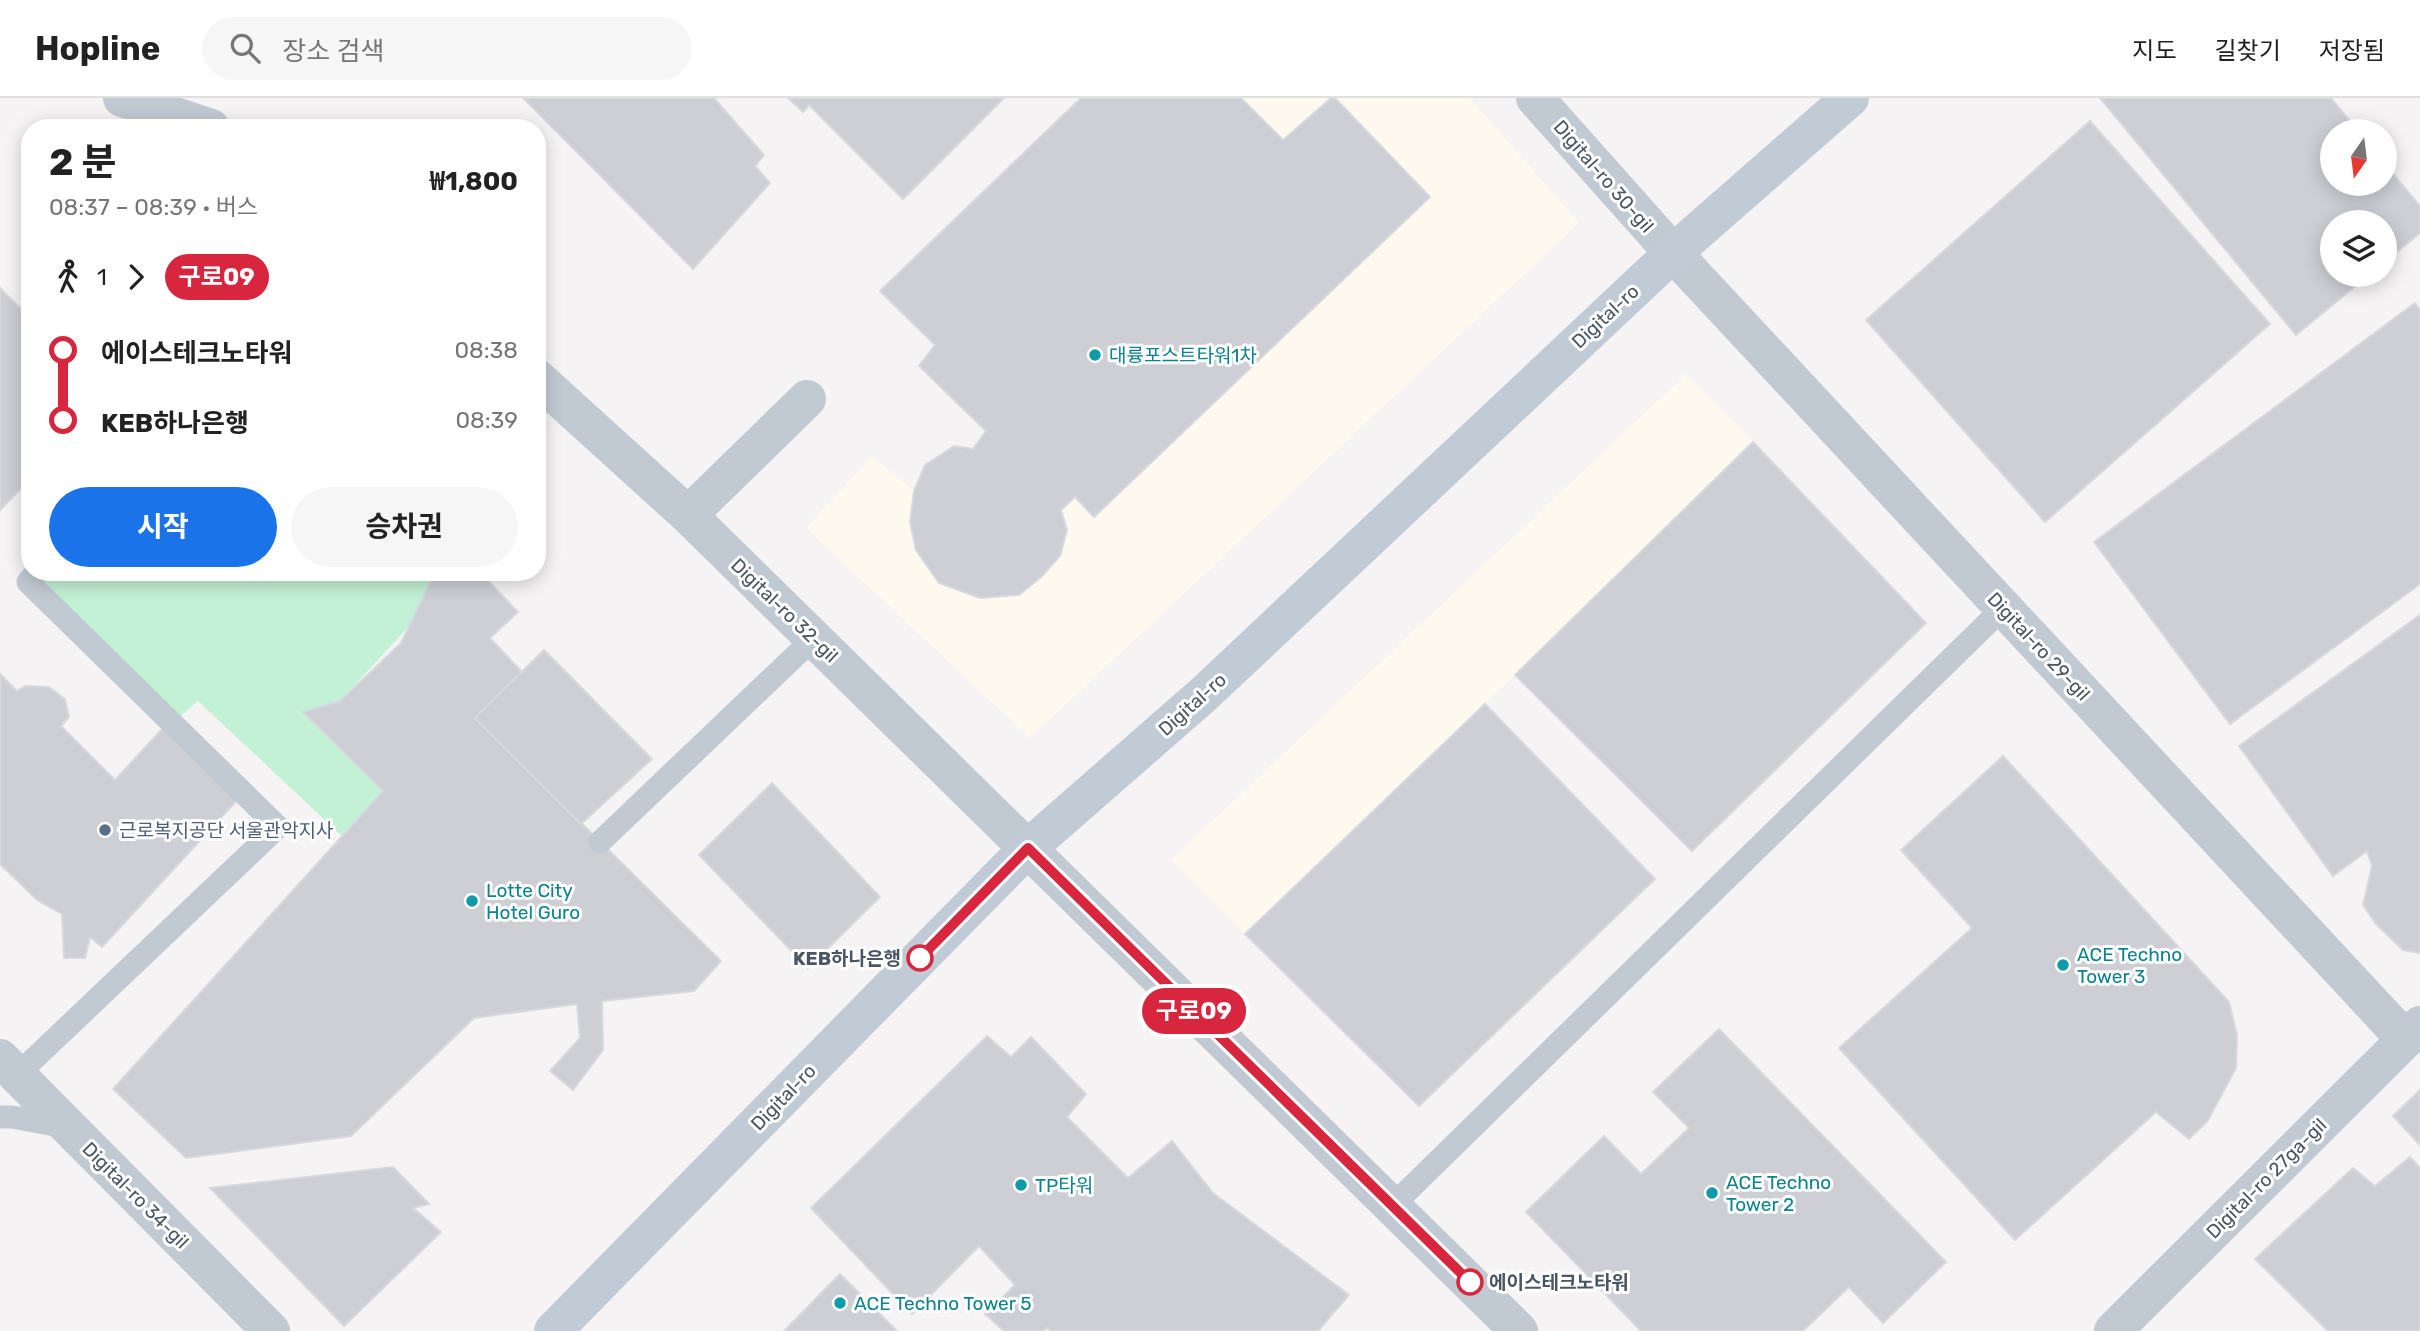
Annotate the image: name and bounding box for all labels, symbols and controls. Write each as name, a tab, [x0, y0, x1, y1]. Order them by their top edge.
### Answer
search box	[202, 17, 692, 80]
text: Hopline	[35, 29, 160, 68]
icon: search	[226, 29, 264, 67]
text: 장소 검색	[282, 36, 384, 67]
text: 지도	[2132, 37, 2177, 65]
text: 길찾기	[2215, 37, 2281, 65]
text: 저장됨	[2319, 37, 2385, 65]
street label: Digital-ro 30-gil	[1549, 115, 1659, 237]
north arrow	[2320, 119, 2398, 196]
map controls	[2320, 119, 2397, 287]
text: 2 분	[49, 139, 117, 185]
text: ₩1,800	[430, 166, 518, 197]
text: 08:37 – 08:39 · 버스	[49, 193, 258, 221]
button: layers	[2320, 210, 2397, 287]
icon: walk	[49, 258, 87, 296]
icon: forward	[117, 258, 155, 296]
text: 1	[97, 263, 107, 291]
text: 구로09	[179, 263, 255, 291]
street label: Digital-ro	[1567, 280, 1644, 353]
text: 08:38	[454, 336, 518, 364]
text: 에이스테크노타워	[101, 338, 292, 369]
place label: 대륭포스트타워1차	[1109, 344, 1257, 367]
marker: 대륭포스트타워1차	[1087, 347, 1103, 363]
text: 08:39	[455, 406, 518, 434]
text: KEB하나은행	[101, 408, 249, 439]
button: 시작	[49, 487, 277, 567]
button: 승차권	[291, 487, 518, 567]
street label: Digital-ro 32-gil	[726, 554, 843, 667]
street label: Digital-ro 29-gil	[1983, 587, 2095, 705]
street label: Digital-ro	[1154, 668, 1231, 741]
place label: 근로복지공단 서울관악지사	[119, 819, 333, 842]
marker: 근로복지공단 서울관악지사	[97, 822, 113, 838]
place label: Lotte City Hotel Guro	[486, 879, 580, 924]
marker: Lotte City Hotel Guro	[464, 893, 480, 909]
place label: ACE Techno Tower 3	[2077, 943, 2182, 988]
marker: KEB하나은행	[907, 945, 933, 971]
place label: KEB하나은행	[793, 947, 901, 970]
marker: ACE Techno Tower 3	[2055, 957, 2071, 973]
line badge: 구로09	[1145, 988, 1243, 1034]
text: 구로09	[1156, 997, 1232, 1025]
street label: Digital-ro	[746, 1059, 821, 1135]
street label: Digital-ro 27ga-gil	[2201, 1113, 2331, 1243]
street label: Digital-ro 34-gil	[78, 1137, 194, 1253]
place label: ACE Techno Tower 2	[1726, 1171, 1831, 1216]
place label: TP타워	[1035, 1174, 1093, 1197]
marker: TP타워	[1013, 1177, 1029, 1193]
marker: ACE Techno Tower 2	[1704, 1185, 1720, 1201]
marker: 에이스테크노타워	[1457, 1269, 1483, 1295]
place label: 에이스테크노타워	[1489, 1271, 1629, 1294]
place label: ACE Techno Tower 5	[854, 1292, 1031, 1315]
marker: ACE Techno Tower 5	[832, 1295, 848, 1311]

